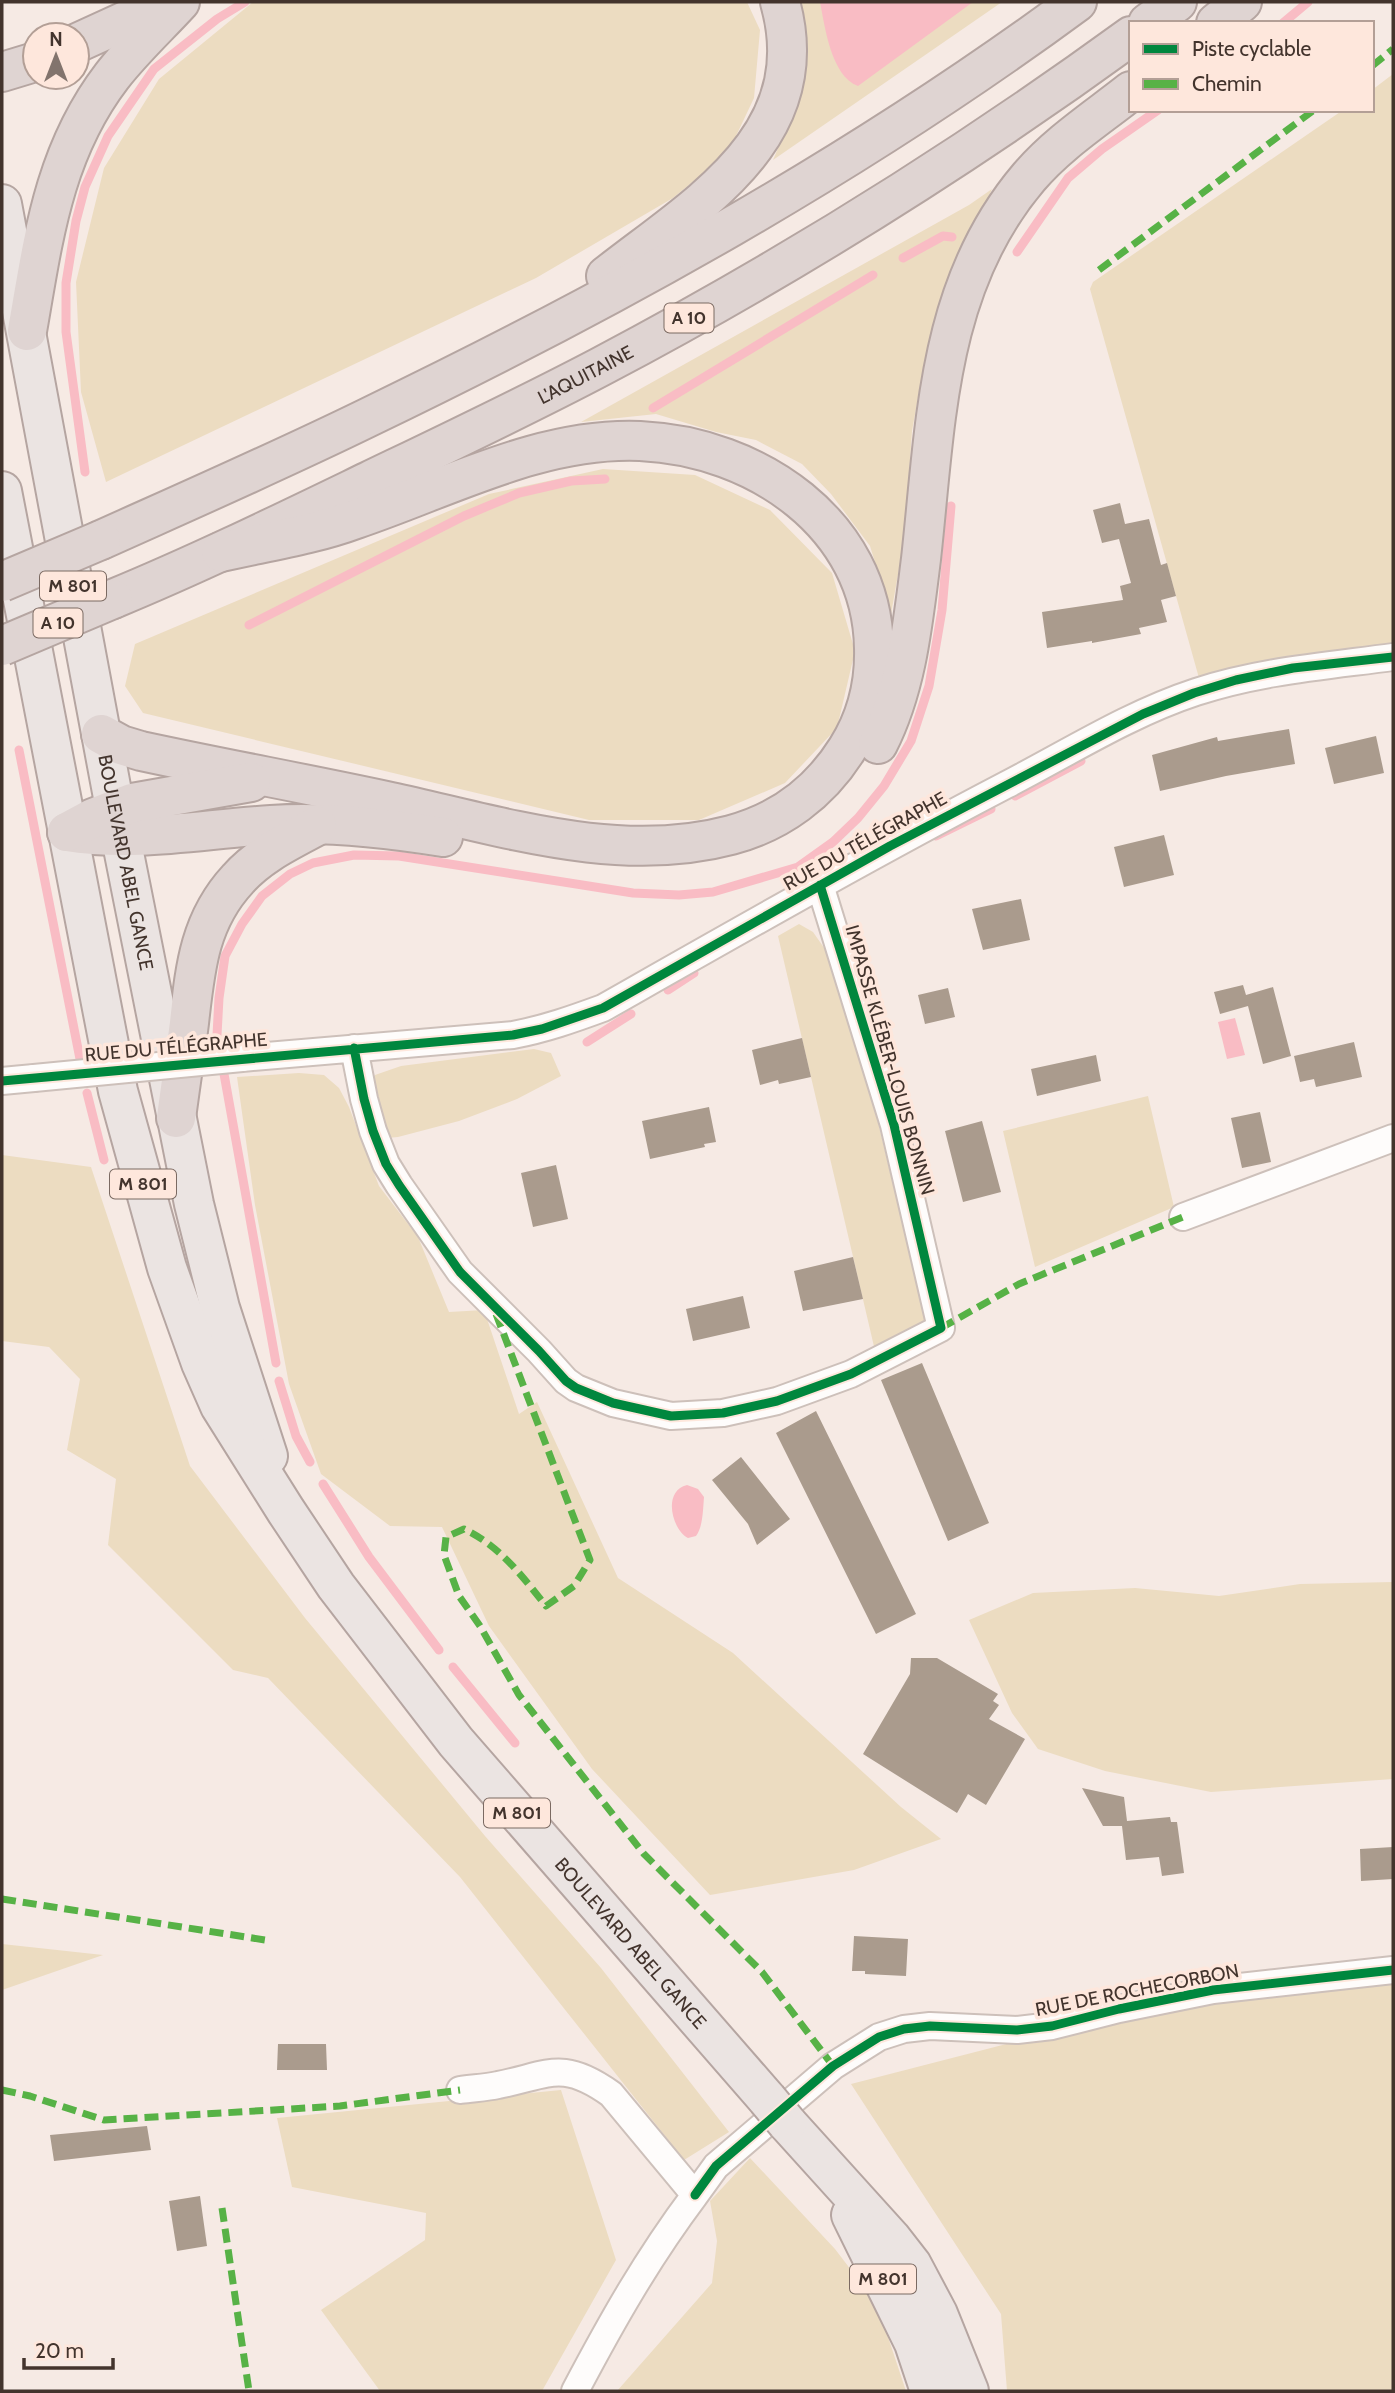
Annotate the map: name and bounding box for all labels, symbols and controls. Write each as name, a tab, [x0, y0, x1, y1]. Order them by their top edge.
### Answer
north arrow	[21, 21, 91, 91]
legend	[1129, 21, 1374, 112]
text: N	[49, 28, 63, 51]
text: Piste cyclable	[1192, 36, 1312, 61]
text: Chemin	[1192, 71, 1262, 96]
road number: A 10	[664, 304, 714, 332]
street label: L'AQUITAINE	[534, 340, 637, 409]
road number: M 801	[40, 572, 106, 600]
road number: A 10	[34, 608, 82, 638]
street label: BOULEVARD ABEL GANCE	[94, 753, 159, 972]
street label: RUE DU TÉLÉGRAPHE	[779, 786, 951, 895]
street label: IMPASSE KLÉBER-LOUIS BONNIN	[840, 922, 941, 1198]
street label: RUE DU TÉLÉGRAPHE	[84, 1027, 268, 1066]
road number: M 801	[110, 1170, 176, 1198]
road number: M 801	[484, 1798, 550, 1828]
street label: BOULEVARD ABEL GANCE	[550, 1853, 712, 2033]
street label: RUE DE ROCHECORBON	[1033, 1959, 1241, 2021]
road number: M 801	[850, 2264, 916, 2294]
scale bar	[24, 2326, 114, 2370]
text: 20 m	[35, 2338, 84, 2363]

